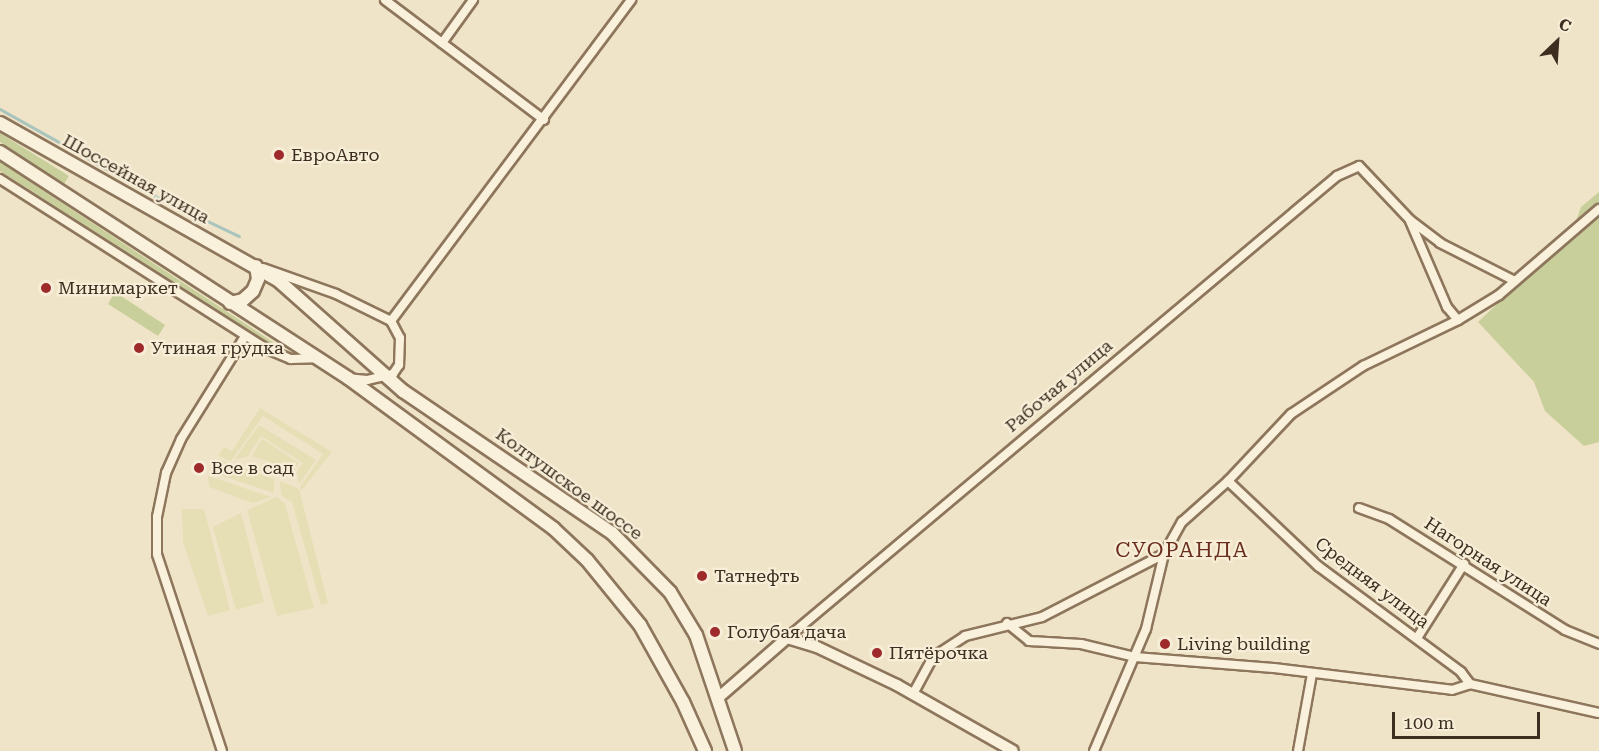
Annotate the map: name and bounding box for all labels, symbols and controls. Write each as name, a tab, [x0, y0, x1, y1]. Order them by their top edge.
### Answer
north arrow	[1527, 12, 1587, 72]
text: С	[1556, 14, 1574, 36]
street label: Шоссейная улица	[59, 130, 213, 228]
place label: ЕвроАвто	[291, 144, 380, 166]
marker: ЕвроАвто	[272, 148, 286, 162]
place label: Минимаркет	[58, 277, 178, 299]
marker: Минимаркет	[39, 281, 53, 295]
street label: Рабочая улица	[1001, 335, 1117, 437]
place label: Утиная грудка	[151, 337, 284, 359]
marker: Утиная грудка	[132, 341, 146, 355]
street label: Колтушское шоссе	[491, 423, 647, 545]
place label: Все в сад	[211, 457, 294, 479]
marker: Все в сад	[192, 461, 206, 475]
street label: Нагорная улица	[1420, 513, 1556, 611]
street label: Средняя улица	[1311, 533, 1433, 633]
district label: СУОРАНДА	[1115, 537, 1249, 563]
place label: Татнефть	[714, 565, 799, 587]
marker: Татнефть	[695, 569, 709, 583]
place label: Голубая дача	[727, 621, 846, 643]
marker: Голубая дача	[708, 625, 722, 639]
place label: Living building	[1177, 633, 1310, 655]
marker: Living building	[1158, 637, 1172, 651]
place label: Пятёрочка	[889, 642, 988, 664]
marker: Пятёрочка	[870, 646, 884, 660]
scale bar	[1395, 700, 1544, 738]
text: 100 m	[1403, 712, 1454, 733]

